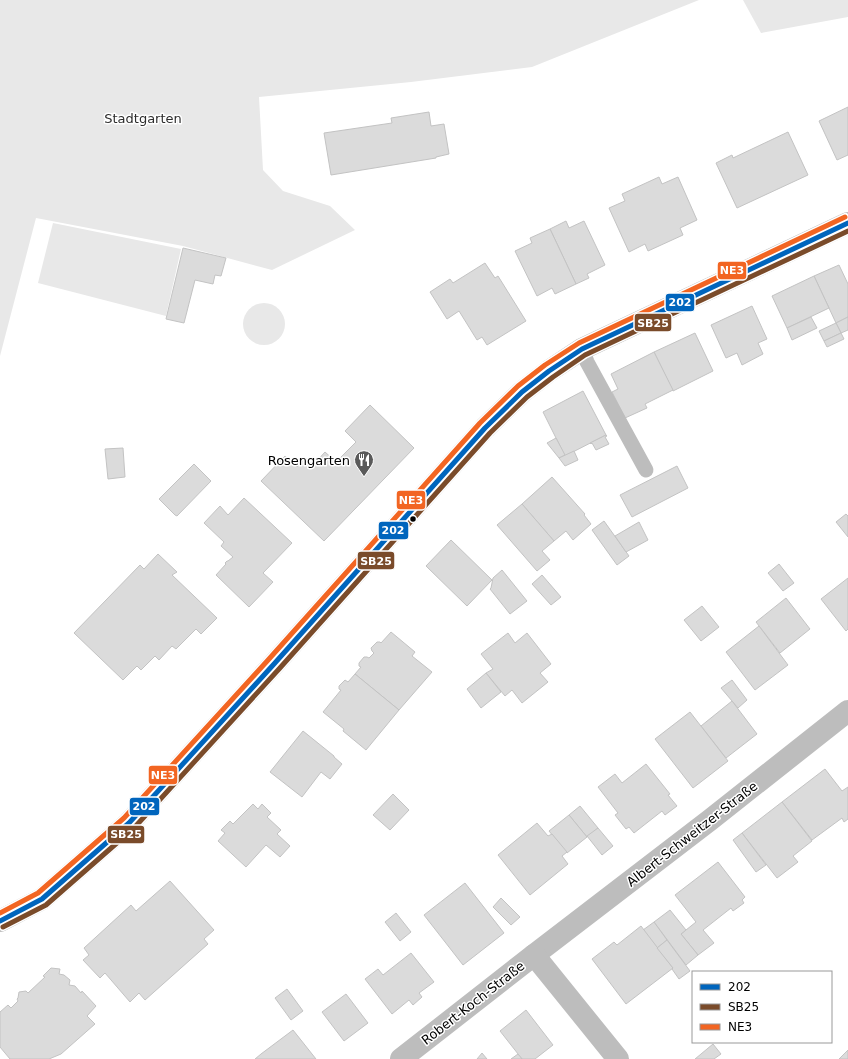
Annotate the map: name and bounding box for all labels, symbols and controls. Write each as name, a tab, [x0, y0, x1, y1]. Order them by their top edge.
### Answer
park label: Stadtgarten	[104, 111, 182, 126]
line badge: NE3	[717, 261, 747, 280]
text: NE3	[720, 264, 744, 277]
line badge: 202	[665, 293, 695, 312]
text: 202	[669, 296, 691, 309]
line badge: SB25	[634, 313, 672, 332]
text: SB25	[637, 317, 669, 330]
restaurant icon: Rosengarten	[353, 449, 375, 477]
place label: Rosengarten	[268, 453, 350, 468]
line badge: NE3	[396, 490, 426, 510]
text: NE3	[399, 494, 423, 507]
unlabelled marker	[408, 514, 418, 524]
line badge: 202	[378, 521, 409, 540]
text: 202	[382, 524, 404, 537]
line badge: SB25	[357, 551, 395, 570]
text: SB25	[360, 555, 392, 568]
line badge: NE3	[148, 765, 178, 785]
text: NE3	[151, 769, 175, 782]
street label: Albert-Schweitzer-Straße	[624, 778, 760, 890]
line badge: 202	[129, 797, 160, 816]
text: 202	[133, 800, 155, 813]
line badge: SB25	[107, 825, 145, 844]
text: SB25	[110, 828, 142, 841]
street label: Robert-Koch-Straße	[419, 958, 527, 1048]
legend	[692, 971, 832, 1043]
text: 202	[728, 980, 751, 994]
text: SB25	[728, 1000, 759, 1014]
text: NE3	[728, 1020, 752, 1034]

